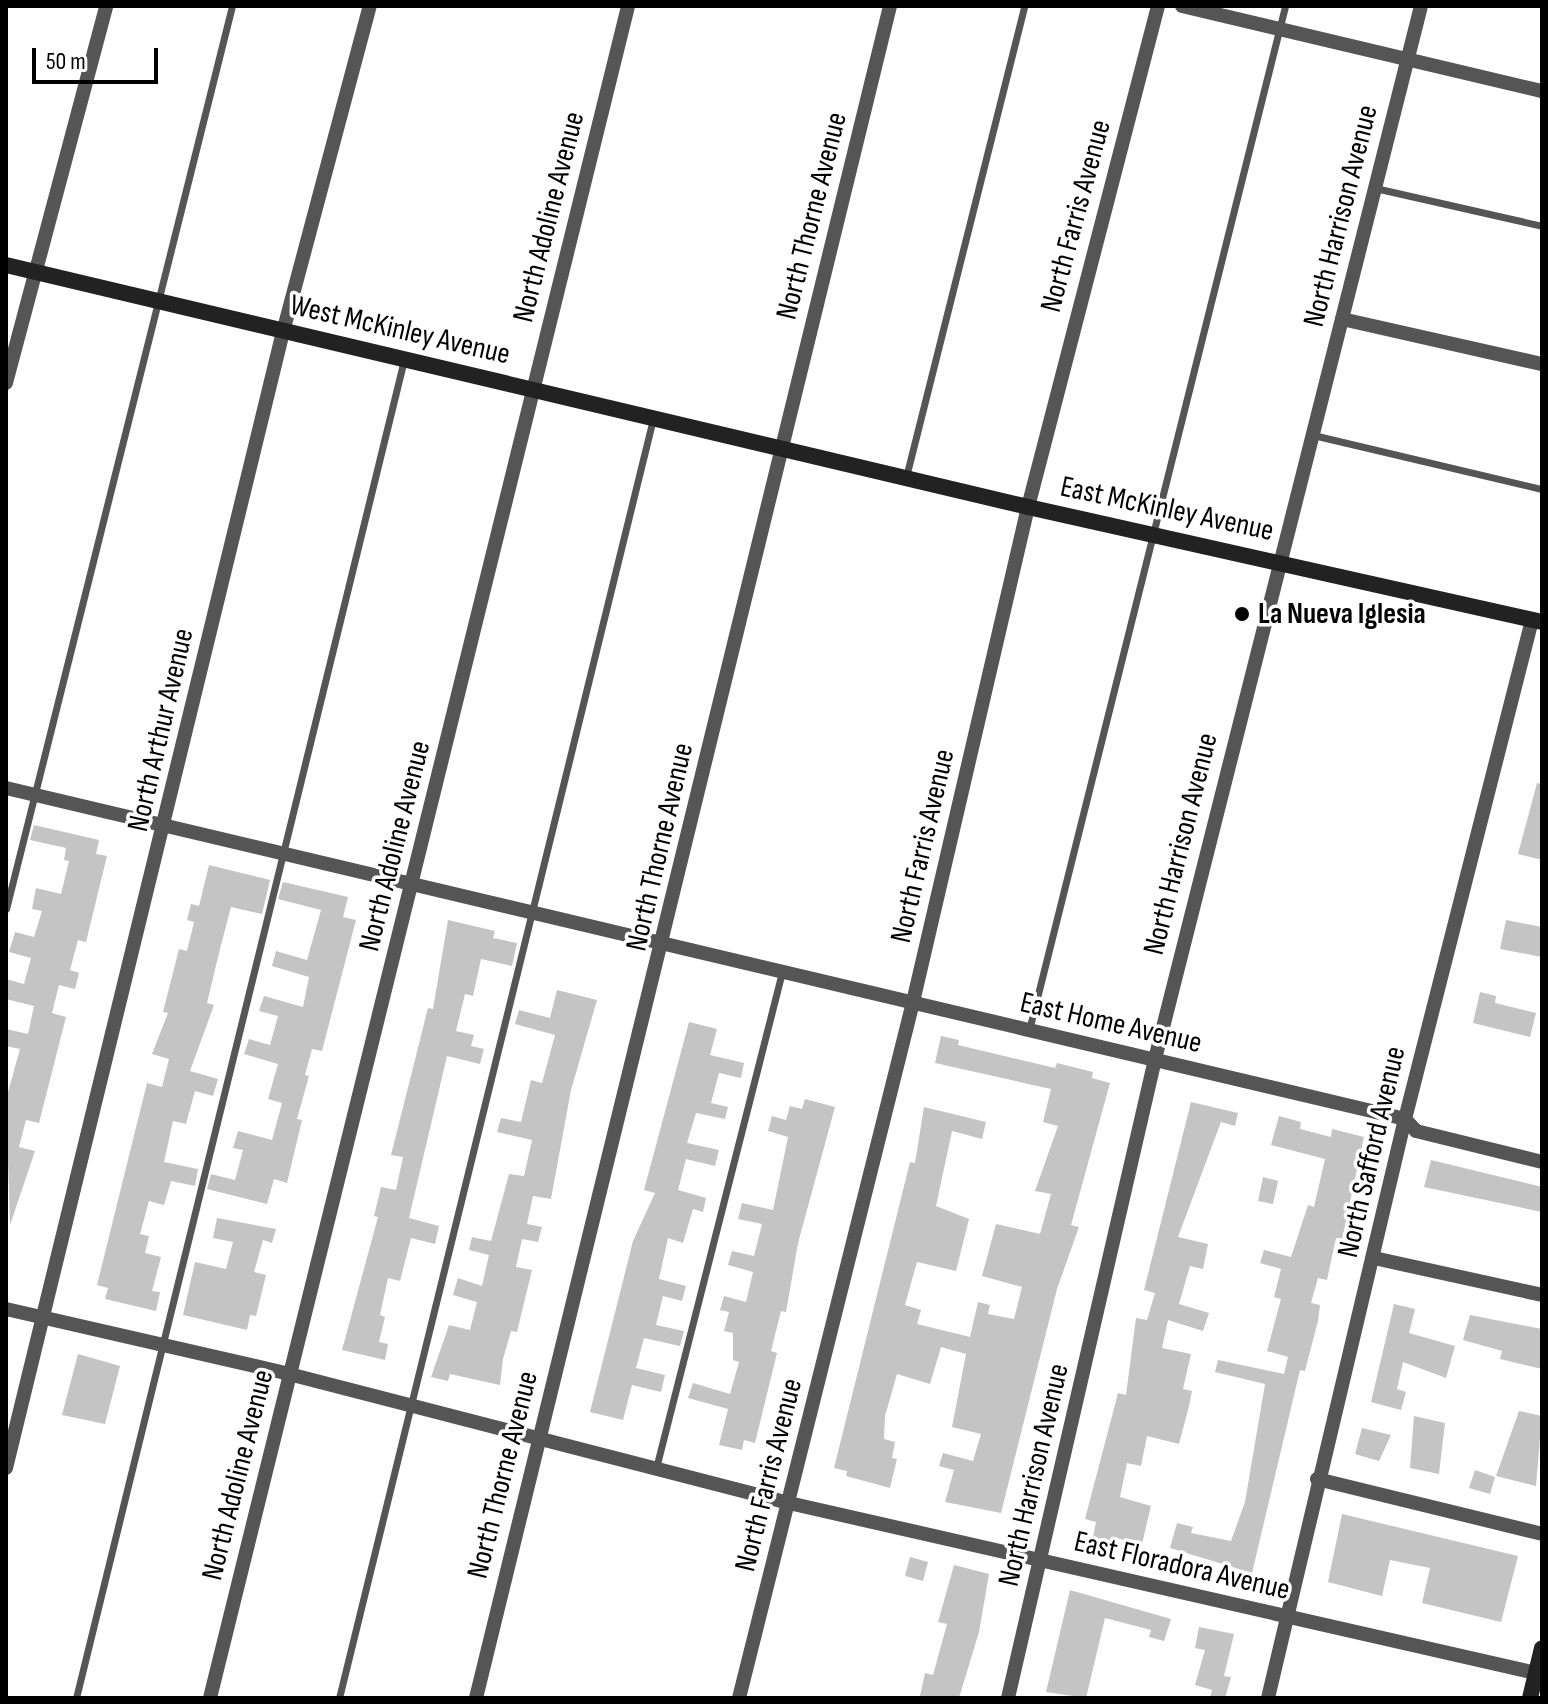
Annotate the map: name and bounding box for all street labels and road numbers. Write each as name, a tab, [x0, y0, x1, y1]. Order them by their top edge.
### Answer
street label: North Harrison Avenue	[1296, 101, 1386, 331]
street label: North Adoline Avenue	[505, 108, 593, 326]
street label: North Thorne Avenue	[769, 109, 855, 323]
street label: North Farris Avenue	[1033, 116, 1119, 316]
street label: West McKinley Avenue	[286, 287, 514, 373]
street label: East McKinley Avenue	[1057, 469, 1277, 549]
street label: North Arthur Avenue	[120, 625, 202, 835]
street label: North Harrison Avenue	[1136, 729, 1226, 959]
street label: North Adoline Avenue	[351, 737, 439, 955]
street label: North Thorne Avenue	[619, 740, 701, 954]
street label: North Farris Avenue	[883, 746, 963, 946]
street label: East Home Avenue	[1017, 985, 1205, 1061]
street label: North Safford Avenue	[1330, 1043, 1414, 1261]
street label: North Harrison Avenue	[991, 1360, 1077, 1590]
street label: North Adoline Avenue	[194, 1366, 282, 1584]
street label: North Thorne Avenue	[460, 1368, 546, 1582]
street label: North Farris Avenue	[728, 1375, 810, 1575]
street label: East Floradora Avenue	[1071, 1524, 1293, 1608]

